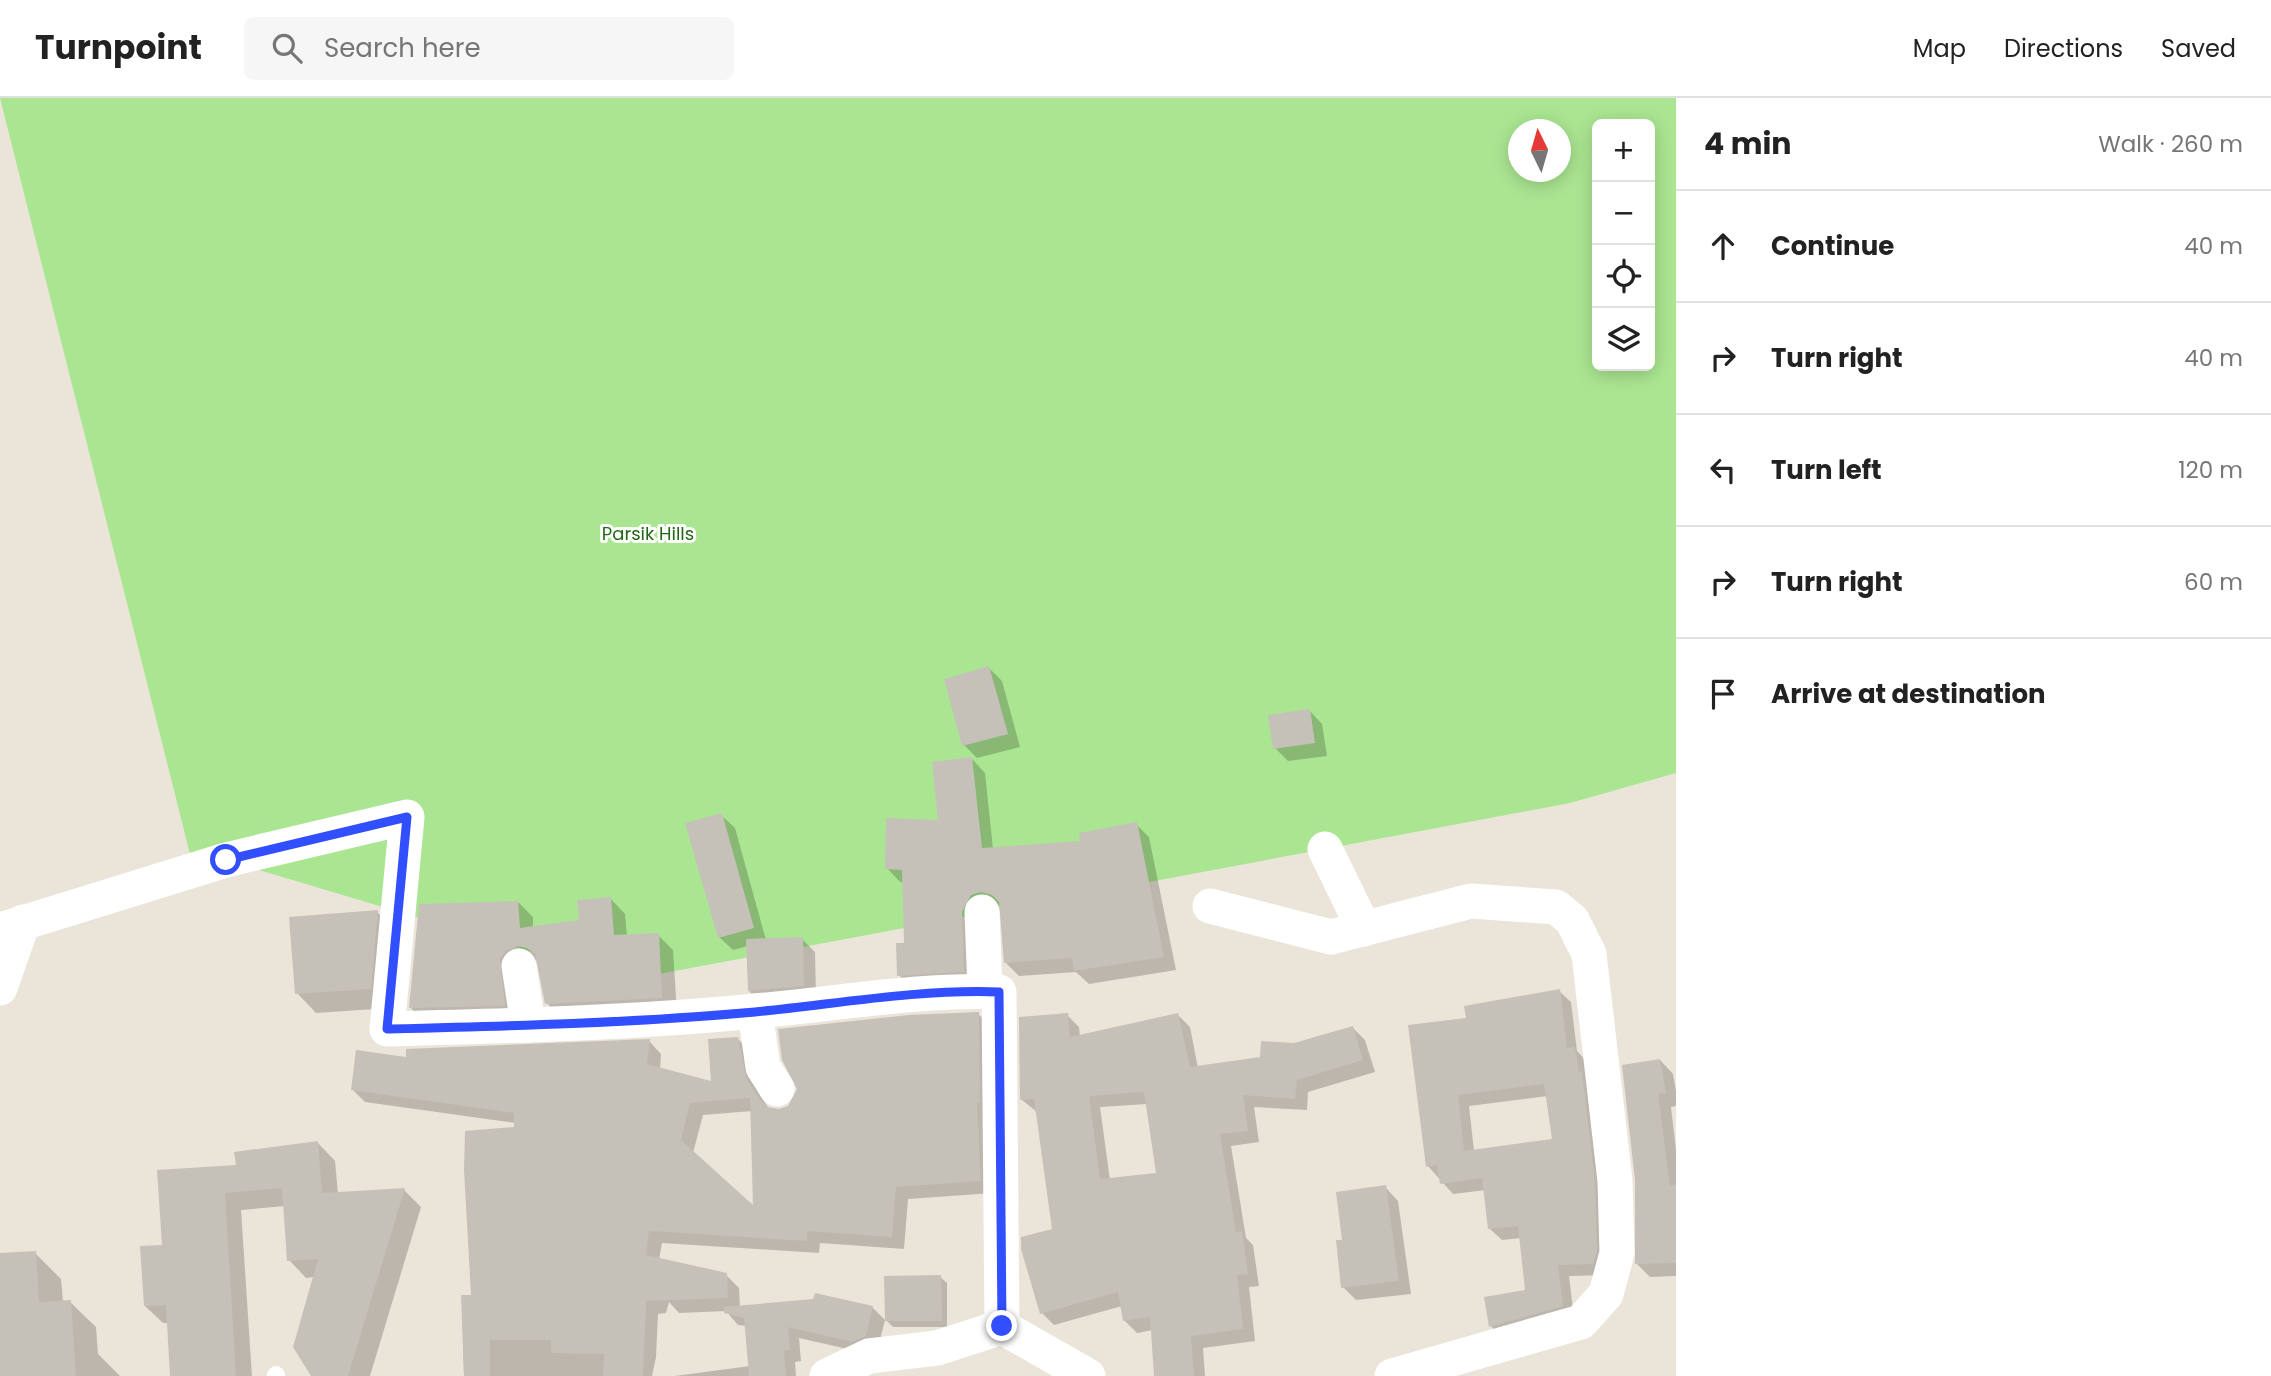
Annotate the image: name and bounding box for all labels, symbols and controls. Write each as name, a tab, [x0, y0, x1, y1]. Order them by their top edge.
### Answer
search box	[244, 17, 734, 80]
text: Turnpoint	[35, 24, 202, 71]
icon: search	[268, 29, 306, 67]
text: Search here	[324, 30, 481, 66]
text: Map	[1913, 32, 1966, 65]
text: Directions	[2004, 32, 2123, 65]
text: Saved	[2161, 32, 2236, 65]
north arrow	[1508, 119, 1571, 182]
map controls	[1592, 119, 1655, 371]
button: +	[1592, 119, 1655, 182]
text: 4 min	[1704, 122, 1792, 165]
text: Walk · 260 m	[2098, 128, 2243, 160]
button: −	[1592, 182, 1655, 245]
icon: ahead	[1704, 227, 1742, 265]
text: Continue	[1771, 228, 1894, 264]
text: 40 m	[2184, 230, 2243, 262]
button: locate	[1592, 245, 1655, 308]
button: layers	[1592, 308, 1655, 371]
icon: right	[1704, 339, 1742, 377]
text: Turn right	[1771, 340, 1903, 376]
text: 40 m	[2184, 342, 2243, 374]
icon: left	[1704, 451, 1742, 489]
text: Turn left	[1771, 452, 1882, 488]
text: 120 m	[2178, 454, 2243, 486]
park label: Parsik Hills	[602, 521, 694, 546]
icon: right	[1704, 563, 1742, 601]
text: Turn right	[1771, 564, 1903, 600]
text: 60 m	[2184, 566, 2243, 598]
icon: arrive	[1704, 675, 1742, 713]
text: Arrive at destination	[1771, 676, 2046, 712]
route start	[210, 844, 241, 875]
route end	[986, 1310, 1017, 1341]

